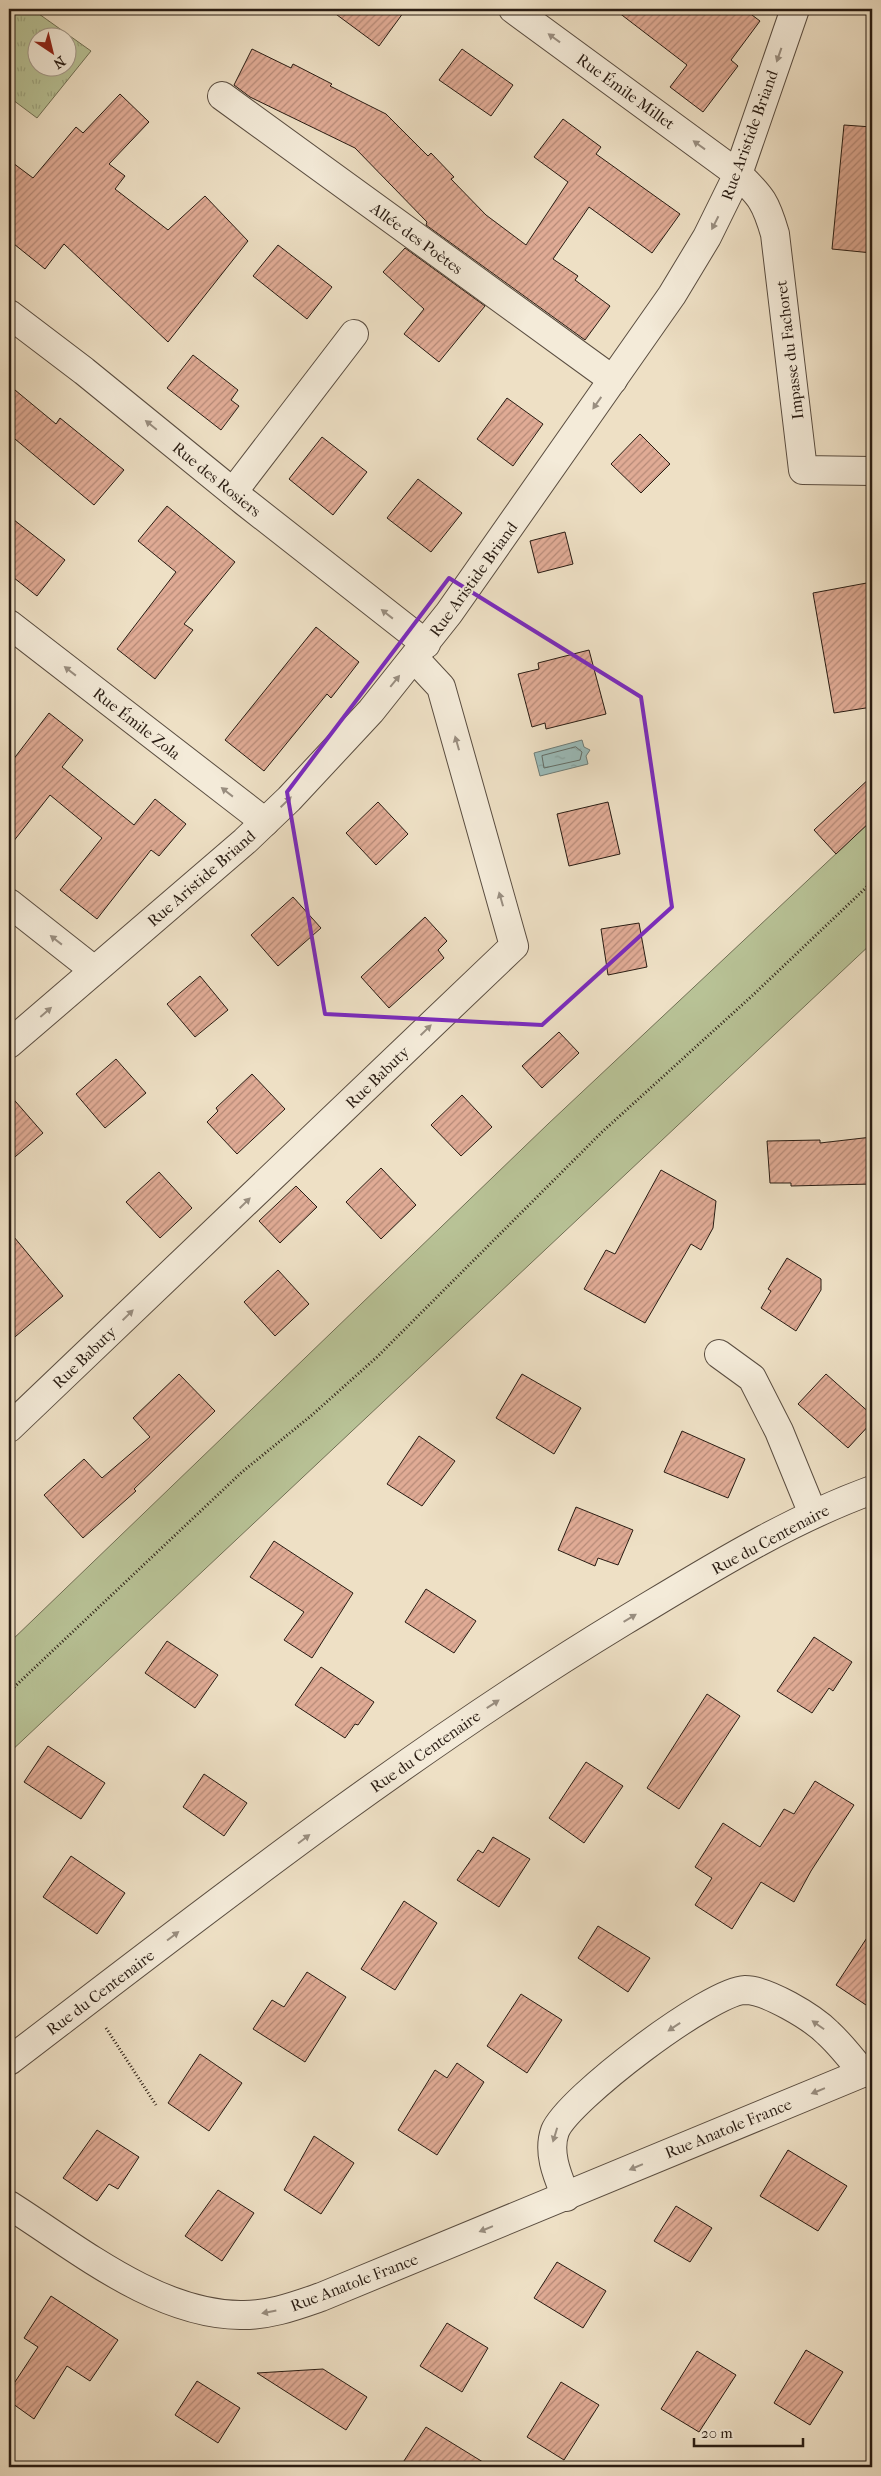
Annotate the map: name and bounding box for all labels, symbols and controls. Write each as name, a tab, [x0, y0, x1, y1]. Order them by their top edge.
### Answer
north arrow	[28, 28, 78, 78]
one-way arrow	[547, 33, 560, 43]
one-way arrow	[775, 48, 783, 63]
street label: Rue Émile Millet	[573, 49, 679, 134]
text: N	[50, 52, 68, 72]
street label: Rue Aristide Briand	[717, 67, 782, 203]
one-way arrow	[692, 140, 706, 150]
street label: Allée des Poètes	[366, 198, 467, 278]
one-way arrow	[711, 216, 719, 230]
street label: Impasse du Fachoret	[771, 279, 807, 421]
one-way arrow	[592, 396, 602, 409]
one-way arrow	[145, 420, 158, 431]
street label: Rue des Rosiers	[169, 438, 265, 521]
street label: Rue Aristide Briand	[425, 518, 522, 640]
one-way arrow	[380, 609, 394, 619]
one-way arrow	[64, 666, 77, 677]
one-way arrow	[390, 675, 401, 688]
street label: Rue Émile Zola	[89, 683, 185, 764]
one-way arrow	[452, 736, 460, 751]
one-way arrow	[220, 787, 234, 797]
one-way arrow	[280, 796, 292, 808]
street label: Rue Aristide Briand	[143, 826, 260, 931]
one-way arrow	[497, 892, 505, 907]
one-way arrow	[50, 935, 63, 946]
one-way arrow	[39, 1007, 52, 1018]
one-way arrow	[420, 1024, 432, 1036]
street label: Rue Babuty	[342, 1042, 413, 1112]
one-way arrow	[239, 1197, 251, 1209]
one-way arrow	[121, 1309, 133, 1321]
street label: Rue Babuty	[49, 1322, 120, 1392]
street label: Rue du Centenaire	[708, 1500, 832, 1578]
one-way arrow	[624, 1613, 637, 1622]
one-way arrow	[486, 1699, 499, 1709]
street label: Rue du Centenaire	[366, 1706, 484, 1797]
one-way arrow	[297, 1834, 310, 1844]
one-way arrow	[166, 1931, 179, 1942]
street label: Rue du Centenaire	[43, 1946, 158, 2039]
one-way arrow	[811, 2020, 824, 2030]
one-way arrow	[667, 2022, 681, 2032]
one-way arrow	[810, 2087, 825, 2095]
street label: Rue Anatole France	[662, 2094, 794, 2163]
one-way arrow	[551, 2127, 559, 2142]
one-way arrow	[629, 2163, 643, 2171]
one-way arrow	[479, 2226, 493, 2234]
street label: Rue Anatole France	[288, 2249, 421, 2316]
one-way arrow	[261, 2308, 277, 2316]
scale bar	[694, 2416, 802, 2448]
text: 20 m	[701, 2424, 733, 2442]

